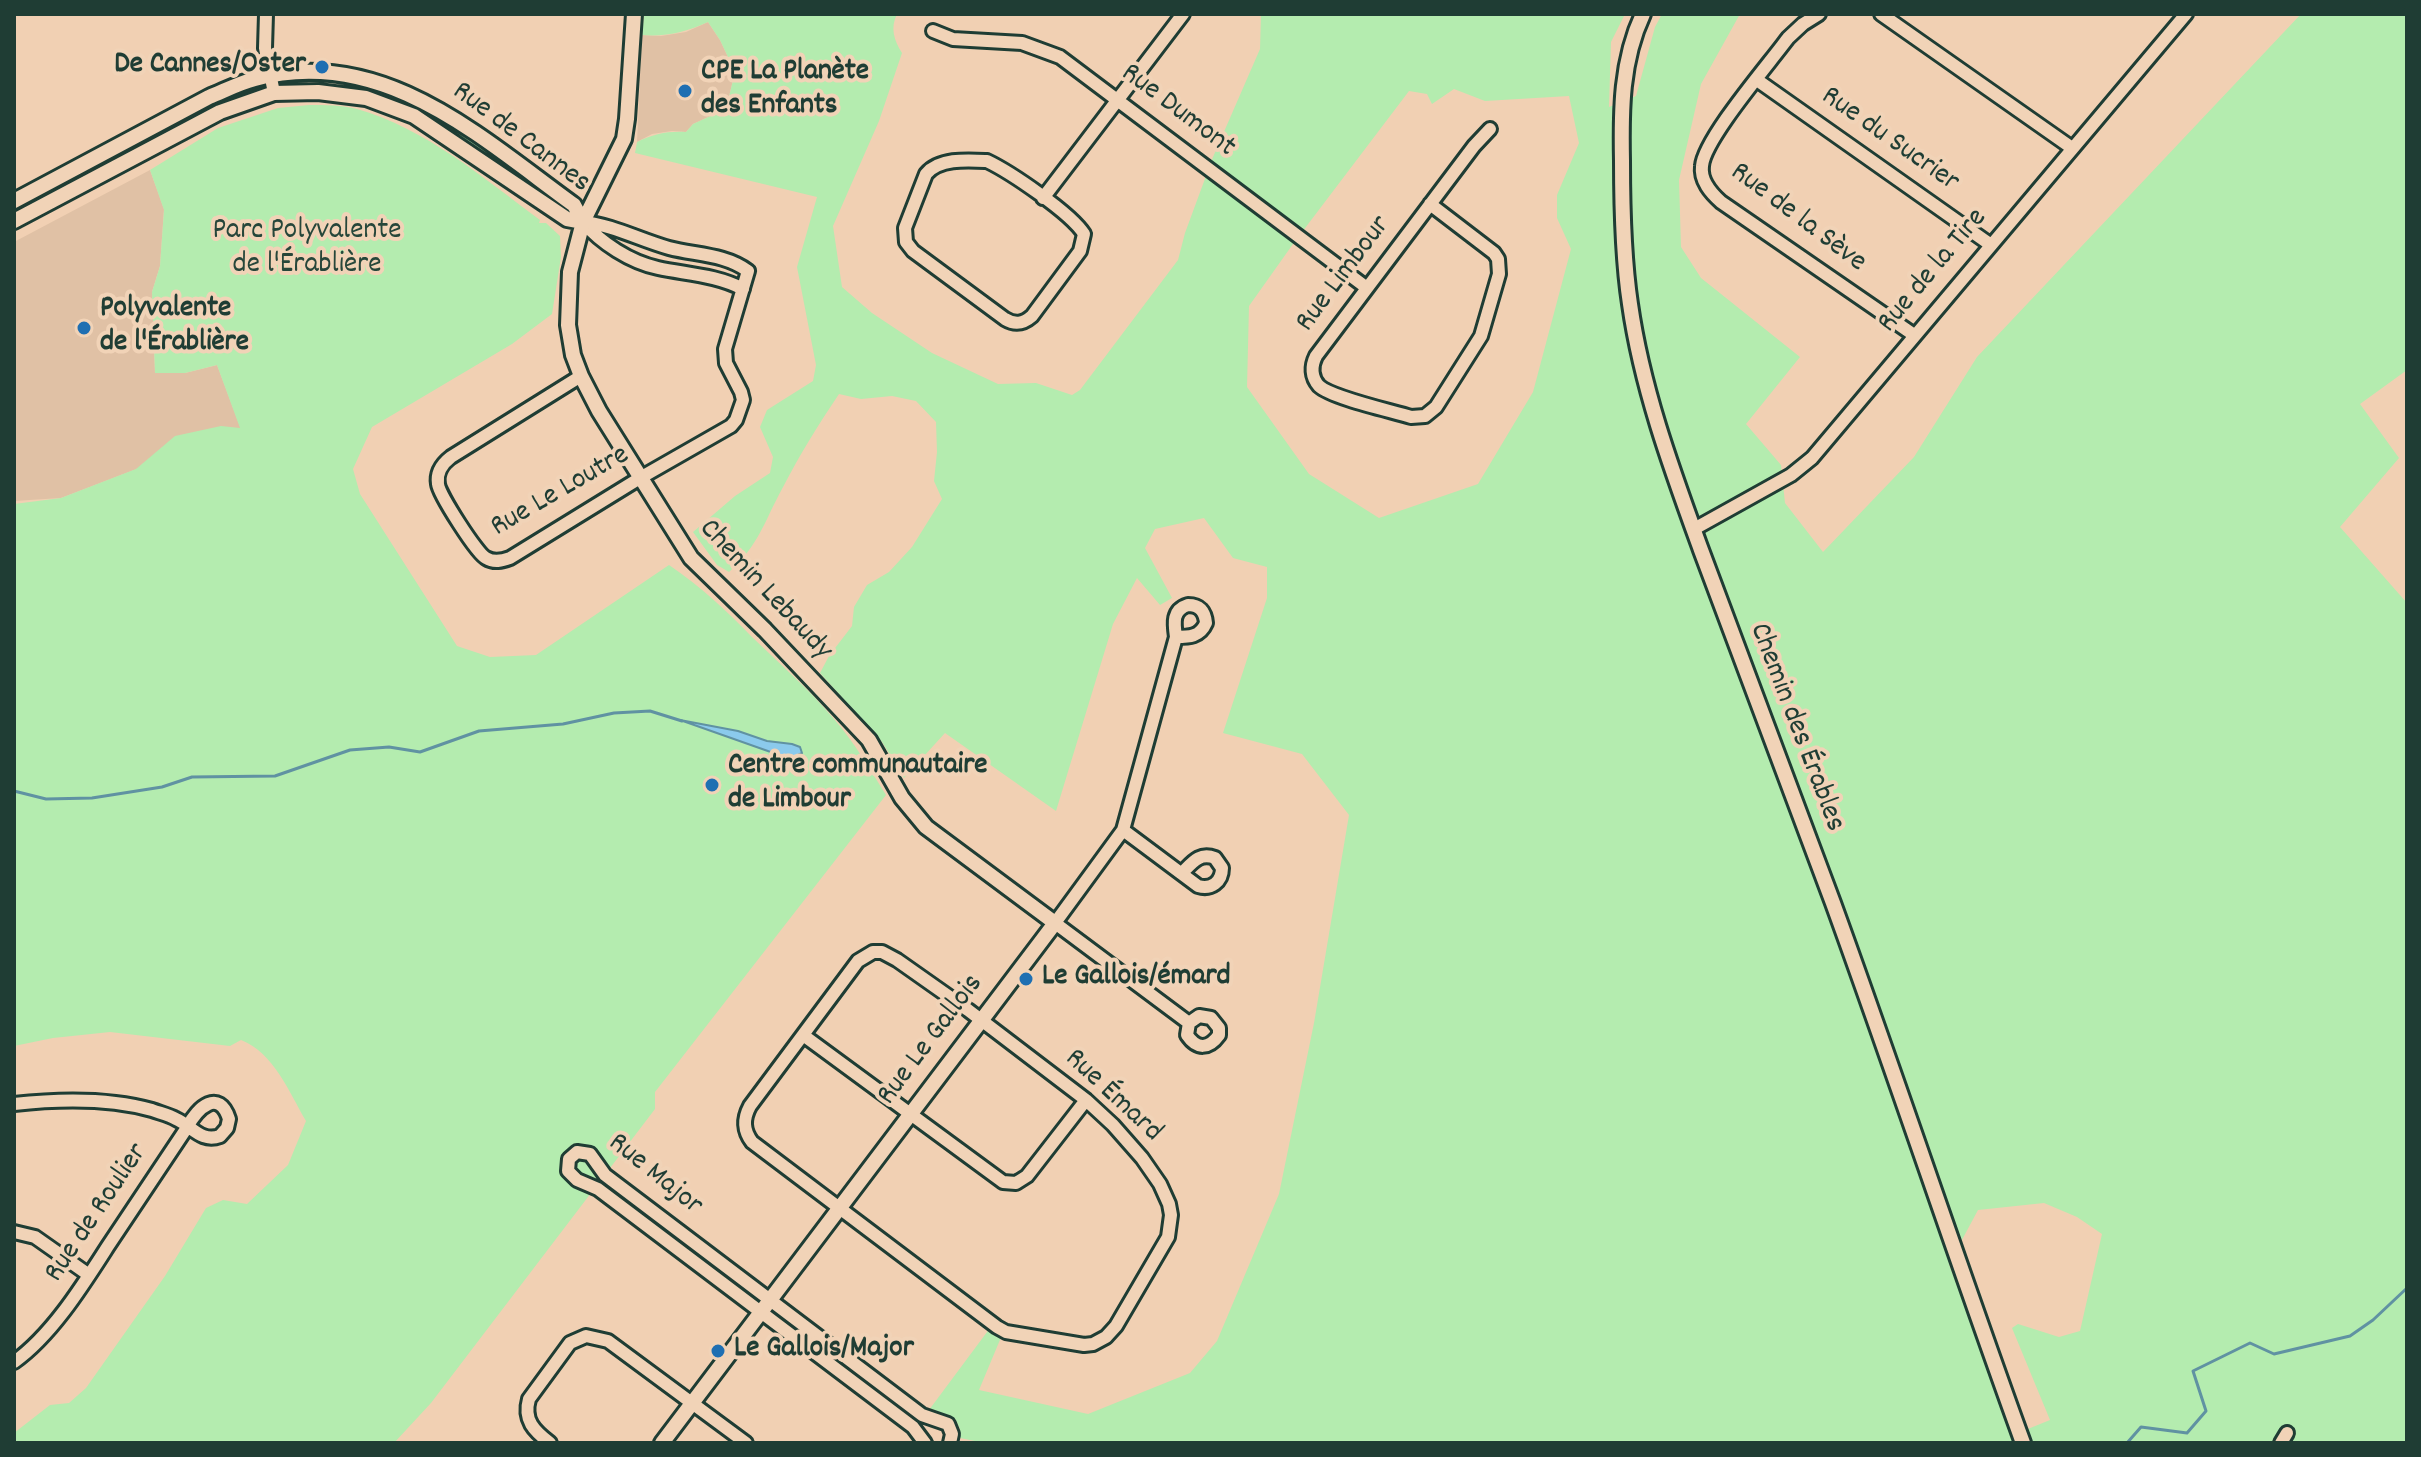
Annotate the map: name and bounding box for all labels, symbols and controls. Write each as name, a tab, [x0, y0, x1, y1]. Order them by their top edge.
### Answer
place label: De Cannes/Oster	[114, 49, 306, 85]
place label: CPE La Planète des Enfants	[701, 56, 869, 126]
street label: Rue Dumont	[1112, 57, 1242, 167]
marker: De Cannes/Oster	[313, 58, 331, 76]
street label: Rue de Cannes	[444, 75, 596, 203]
street label: Rue du Sucrier	[1813, 80, 1965, 202]
marker: CPE La Planète des Enfants	[676, 82, 694, 100]
street label: Rue de la Sève	[1722, 156, 1872, 282]
street label: Rue de la Tire	[1871, 202, 1997, 342]
street label: Rue Limbour	[1290, 210, 1400, 340]
park label: Parc Polyvalente de l'Érablière	[212, 215, 402, 286]
place label: Polyvalente de l'Érablière	[100, 293, 249, 364]
marker: Polyvalente de l'Érablière	[75, 319, 93, 337]
street label: Rue Le Loutre	[485, 439, 637, 547]
street label: Chemin Lebaudy	[689, 513, 839, 669]
street label: Chemin des Érables	[1739, 619, 1851, 837]
place label: Centre communautaire de Limbour	[728, 750, 988, 820]
marker: Centre communautaire de Limbour	[703, 776, 721, 794]
place label: Le Gallois/émard	[1042, 961, 1231, 997]
street label: Rue Le Gallois	[871, 968, 993, 1114]
marker: Le Gallois/émard	[1017, 970, 1035, 988]
street label: Rue Émard	[1055, 1043, 1169, 1151]
street label: Rue Major	[599, 1127, 709, 1225]
street label: Rue de Roulier	[38, 1138, 158, 1290]
place label: Le Gallois/Major	[734, 1333, 914, 1369]
marker: Le Gallois/Major	[709, 1342, 727, 1360]

